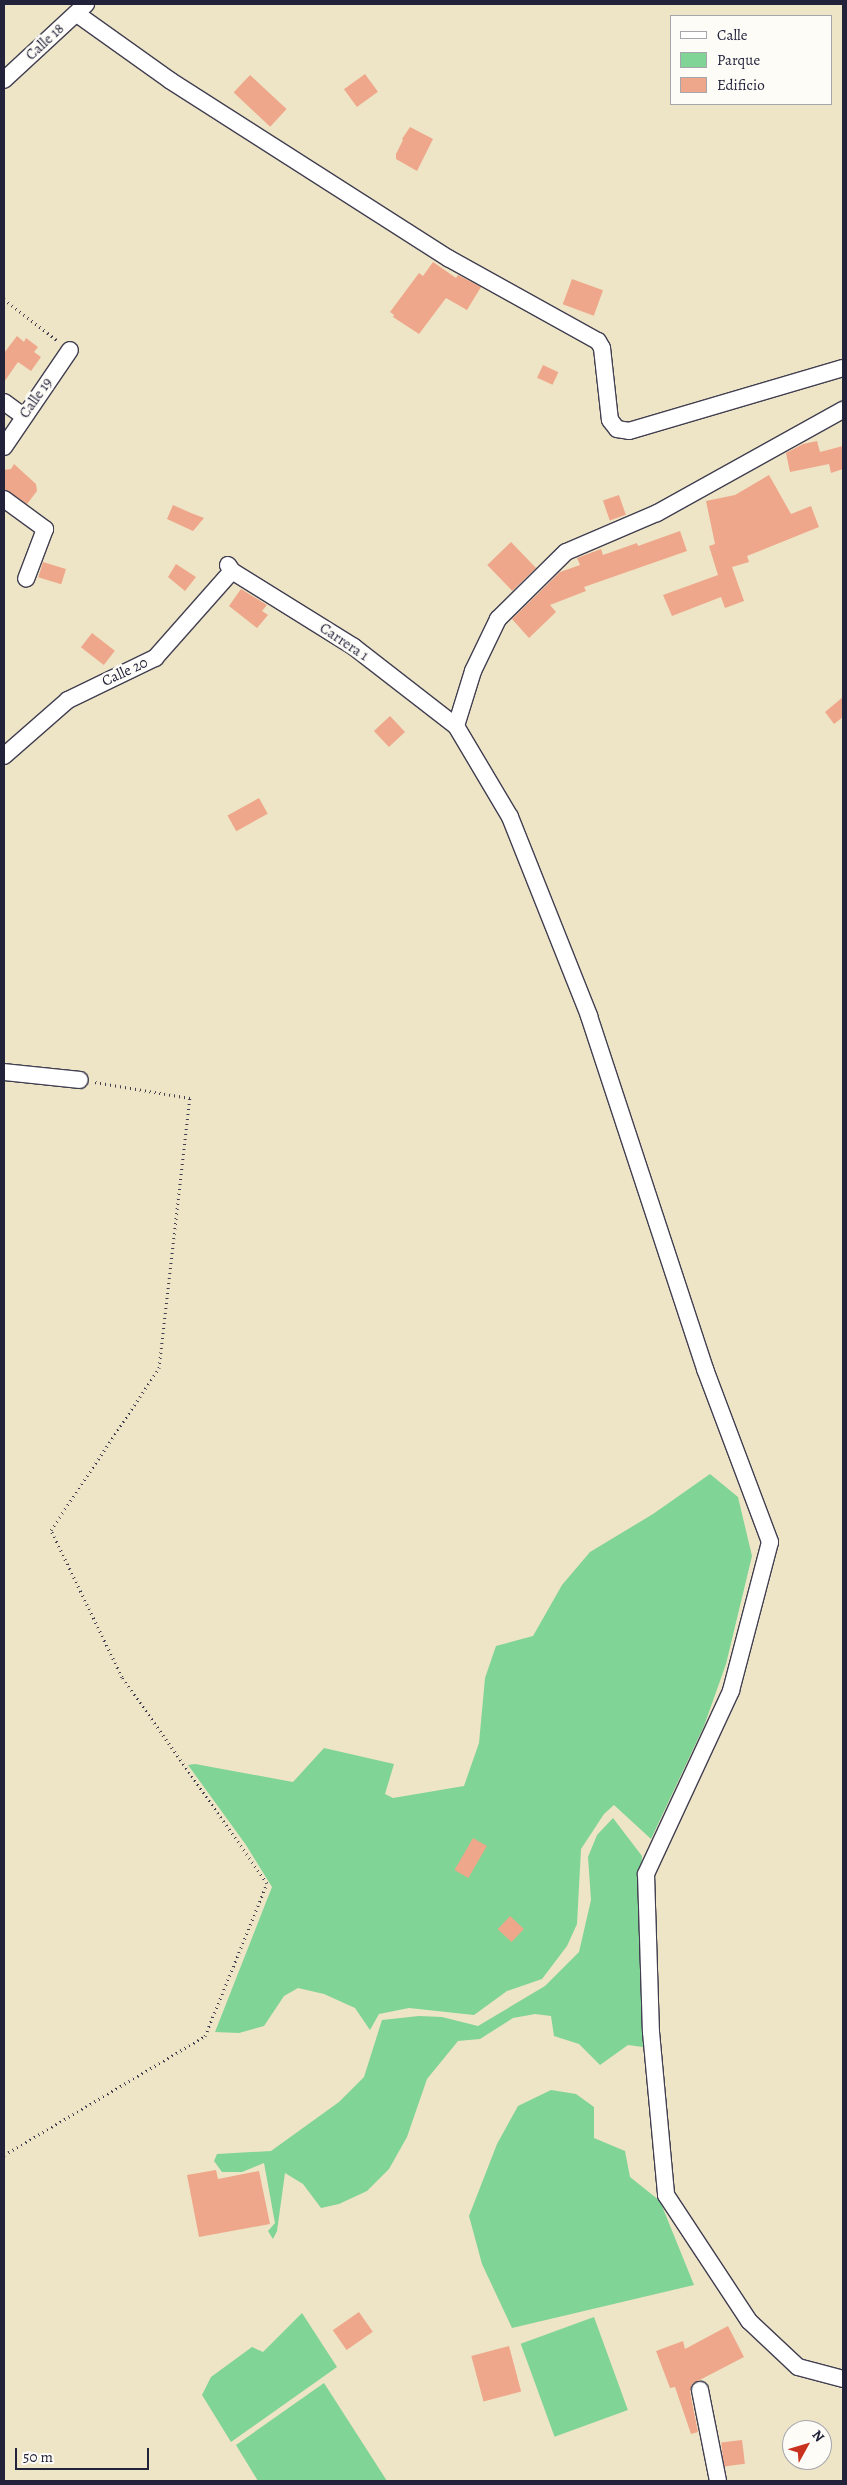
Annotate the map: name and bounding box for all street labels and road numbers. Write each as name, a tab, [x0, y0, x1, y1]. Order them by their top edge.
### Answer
street label: Calle 18	[22, 20, 68, 64]
street label: Calle 19	[16, 374, 56, 422]
street label: Carrera 1	[316, 619, 372, 665]
street label: Calle 20	[99, 654, 151, 690]

